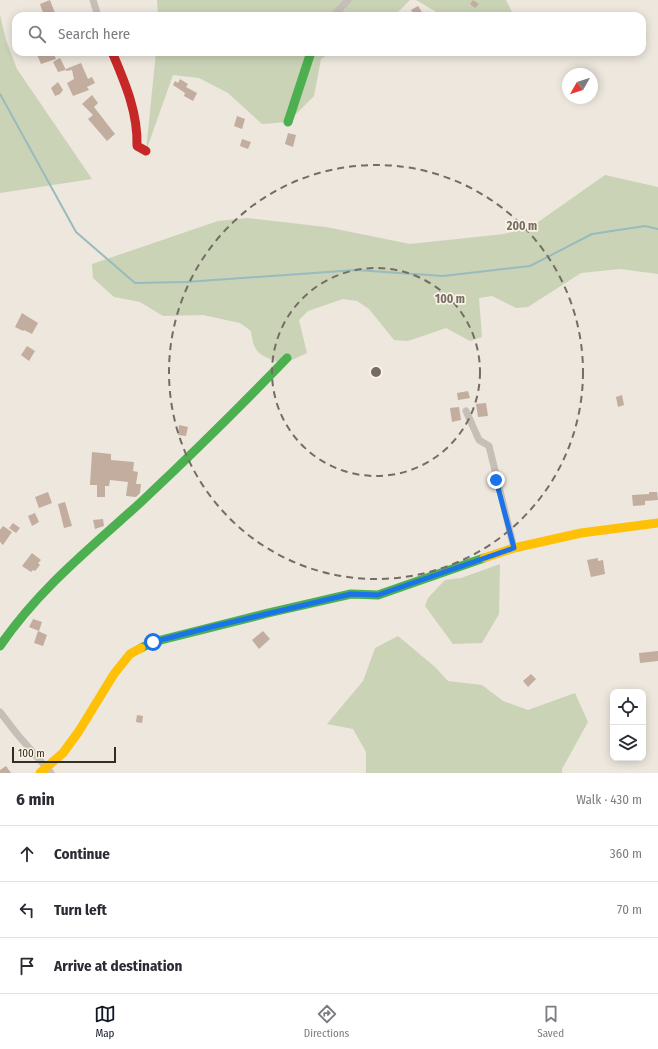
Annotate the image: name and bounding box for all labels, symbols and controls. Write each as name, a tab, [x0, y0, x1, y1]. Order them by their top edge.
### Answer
search box	[12, 12, 646, 56]
icon: search	[26, 23, 48, 45]
text: Search here	[58, 25, 130, 43]
north arrow	[562, 68, 598, 104]
text: 200 m	[506, 219, 537, 233]
text: 100 m	[435, 292, 465, 306]
centre of rings	[369, 365, 383, 379]
route end	[487, 471, 505, 489]
route start	[144, 633, 162, 651]
map controls	[610, 689, 646, 761]
button: locate	[610, 689, 646, 725]
button: layers	[610, 725, 646, 761]
scale bar	[12, 745, 116, 764]
text: 100 m	[18, 747, 45, 760]
text: 6 min	[16, 789, 55, 810]
text: Walk · 430 m	[576, 792, 642, 807]
icon: ahead	[16, 843, 38, 865]
text: Continue	[54, 845, 110, 863]
text: 360 m	[610, 846, 642, 861]
icon: left	[16, 899, 38, 921]
text: Turn left	[54, 901, 107, 919]
text: 70 m	[617, 902, 642, 917]
icon: arrive	[16, 955, 38, 977]
text: Arrive at destination	[54, 957, 182, 975]
tab: Map	[94, 1003, 116, 1040]
tab: Directions	[304, 1003, 349, 1040]
tab: Saved	[537, 1003, 564, 1040]

